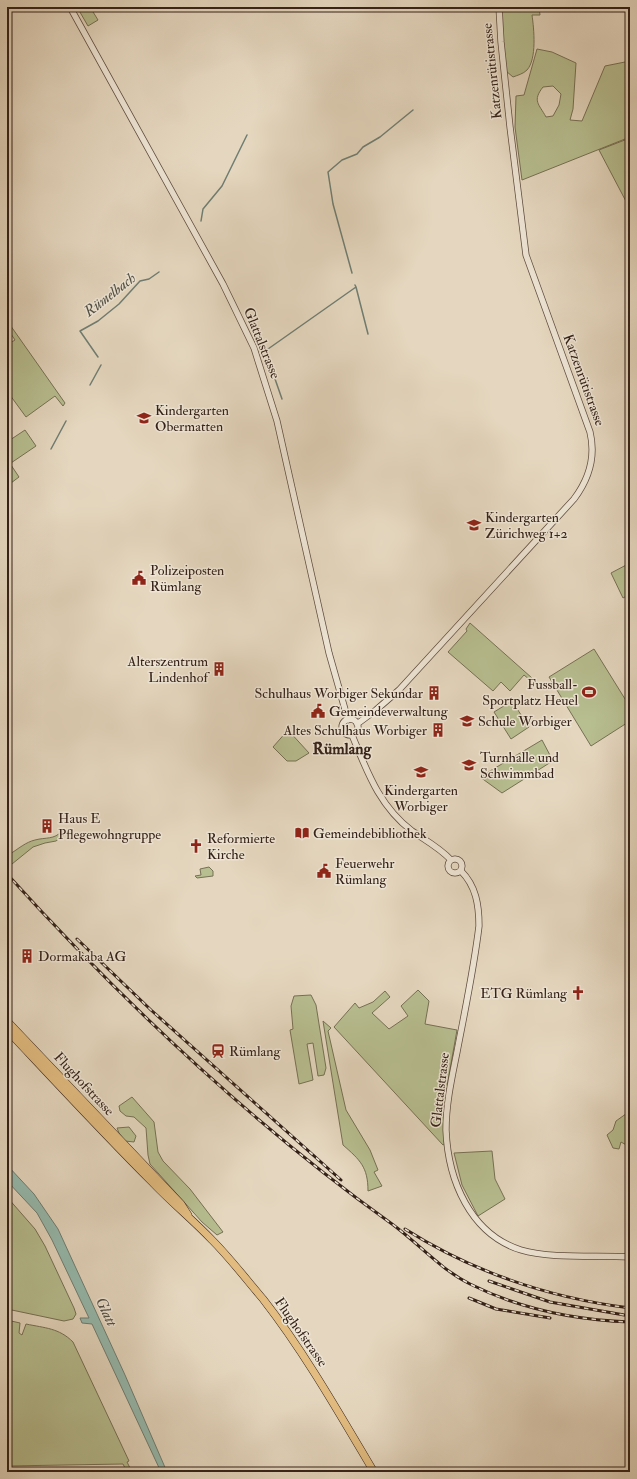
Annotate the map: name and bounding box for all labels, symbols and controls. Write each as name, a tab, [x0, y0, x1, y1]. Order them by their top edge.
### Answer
street label: Katzenrütistrasse	[478, 22, 505, 120]
water label: Rümelbach	[79, 269, 140, 322]
street label: Glattalstrasse	[240, 305, 284, 381]
street label: Katzenrütistrasse	[560, 332, 609, 428]
place label: Kindergarten Obermatten	[155, 402, 229, 435]
school or university icon: Kindergarten Obermatten	[136, 410, 152, 426]
place label: Kindergarten Zürichweg 1+2	[485, 509, 568, 542]
school or university icon: Kindergarten Zürichweg 1+2	[466, 517, 482, 533]
place label: Polizeiposten Rümlang	[150, 562, 224, 595]
public building icon: Polizeiposten Rümlang	[131, 570, 147, 586]
place label: Alterszentrum Lindenhof	[127, 653, 210, 686]
building icon: Alterszentrum Lindenhof	[211, 661, 227, 677]
place label: Fussball- Sportplatz Heuel	[482, 676, 578, 710]
sports icon: Fussball- Sportplatz Heuel	[581, 684, 597, 700]
place label: Schulhaus Worbiger Sekundar	[254, 685, 424, 702]
building icon: Schulhaus Worbiger Sekundar	[426, 685, 442, 701]
public building icon: Gemeindeverwaltung	[310, 703, 326, 719]
place label: Gemeindeverwaltung	[329, 703, 449, 720]
school or university icon: Schule Worbiger	[459, 713, 475, 729]
place label: Schule Worbiger	[478, 713, 572, 730]
place label: Altes Schulhaus Worbiger	[282, 722, 428, 739]
building icon: Altes Schulhaus Worbiger	[430, 722, 446, 738]
district label: Rümlang	[313, 739, 373, 760]
place label: Turnhalle und Schwimmbad	[480, 749, 559, 782]
school or university icon: Turnhalle und Schwimmbad	[461, 757, 477, 773]
school or university icon: Kindergarten Worbiger	[413, 764, 429, 780]
place label: Kindergarten Worbiger	[384, 782, 458, 815]
place label: Haus E Pflegewohngruppe	[58, 810, 161, 844]
building icon: Haus E Pflegewohngruppe	[39, 818, 55, 834]
library icon: Gemeindebibliothek	[294, 825, 310, 841]
place label: Gemeindebibliothek	[313, 825, 427, 842]
place label: Reformierte Kirche	[207, 830, 275, 863]
church icon: Reformierte Kirche	[188, 838, 204, 854]
place label: Feuerwehr Rümlang	[335, 855, 395, 888]
public building icon: Feuerwehr Rümlang	[316, 863, 332, 879]
building icon: Dormakaba AG	[19, 948, 35, 964]
place label: Dormakaba AG	[38, 948, 127, 965]
place label: ETG Rümlang	[480, 985, 568, 1002]
church icon: ETG Rümlang	[570, 985, 586, 1001]
station icon: Rümlang	[210, 1043, 226, 1059]
place label: Rümlang	[229, 1043, 282, 1060]
street label: Flughofstrasse	[50, 1049, 118, 1119]
street label: Glattalstrasse	[427, 1051, 453, 1128]
water label: Glatt	[91, 1294, 121, 1330]
street label: Flughofstrasse	[271, 1294, 331, 1370]

